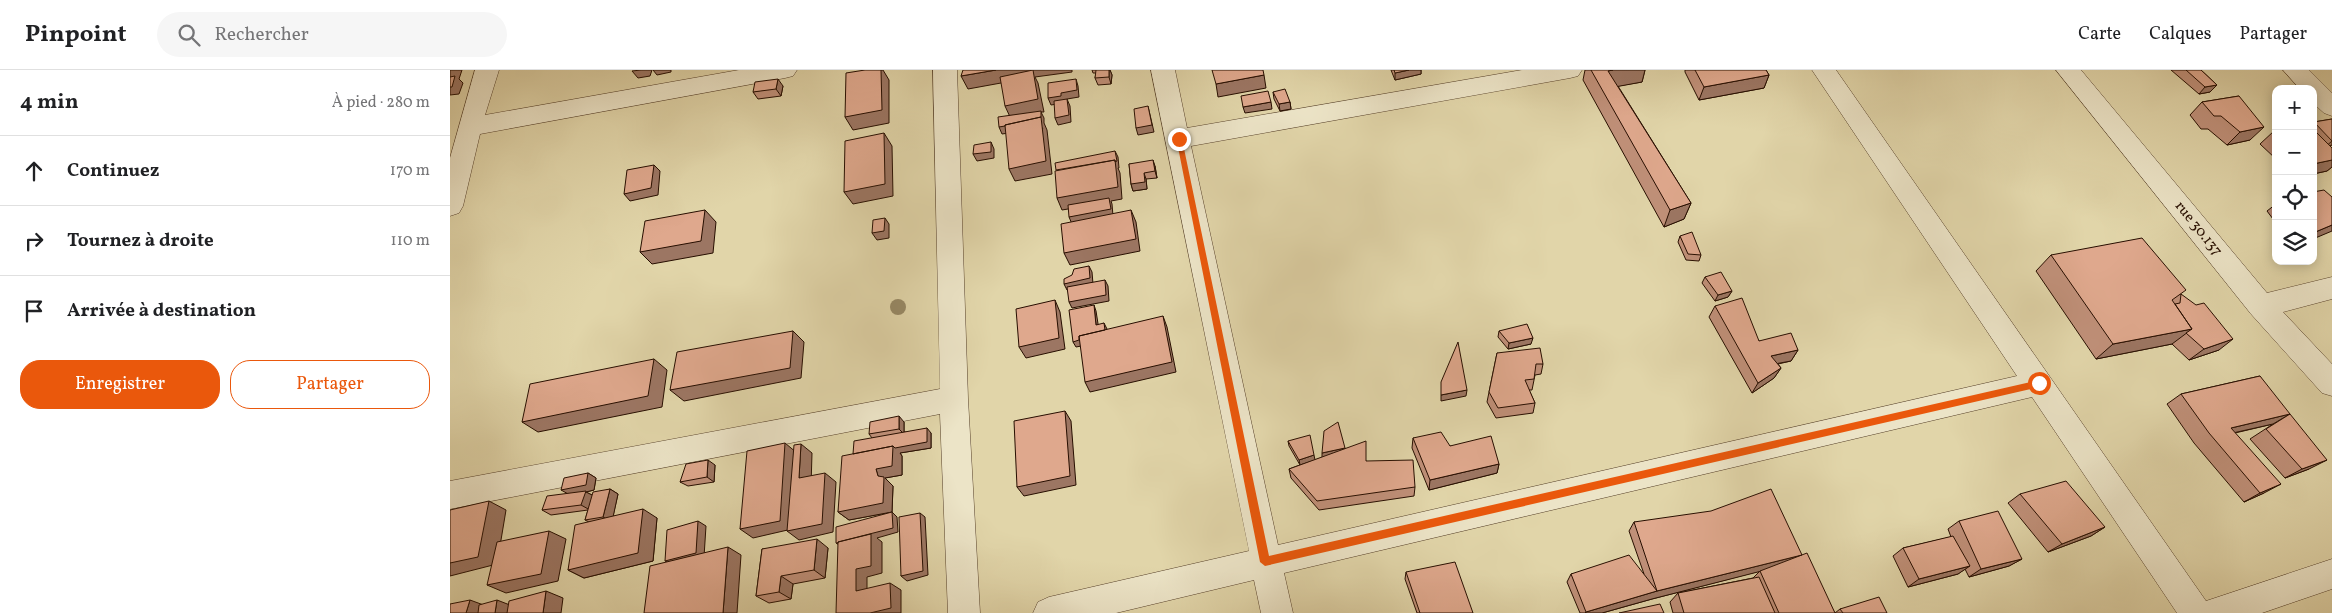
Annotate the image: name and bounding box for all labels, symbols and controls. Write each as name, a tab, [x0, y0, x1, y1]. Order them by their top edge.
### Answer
search box	[157, 12, 507, 57]
text: Pinpoint	[25, 18, 127, 52]
icon: search	[175, 21, 203, 49]
text: Rechercher	[215, 22, 309, 48]
text: Carte	[2078, 22, 2121, 47]
text: Calques	[2149, 22, 2211, 47]
text: Partager	[2239, 22, 2307, 47]
map controls	[2272, 85, 2317, 265]
button: +	[2272, 85, 2317, 130]
text: 4 min	[20, 88, 79, 117]
text: À pied · 280 m	[332, 92, 430, 114]
route end	[1168, 128, 1191, 151]
button: −	[2272, 130, 2317, 175]
icon: ahead	[20, 157, 48, 185]
text: Continuez	[67, 158, 159, 184]
text: 170 m	[390, 160, 430, 182]
button: locate	[2272, 175, 2317, 220]
street label: rue 30.137	[2169, 197, 2227, 261]
button: layers	[2272, 220, 2317, 265]
icon: right	[20, 227, 48, 255]
text: Tournez à droite	[67, 228, 214, 254]
text: 110 m	[391, 230, 430, 252]
icon: arrive	[20, 297, 48, 325]
text: Arrivée à destination	[67, 298, 256, 324]
button: Enregistrer	[20, 360, 220, 409]
button: Partager	[230, 360, 430, 409]
route start	[2028, 372, 2051, 395]

